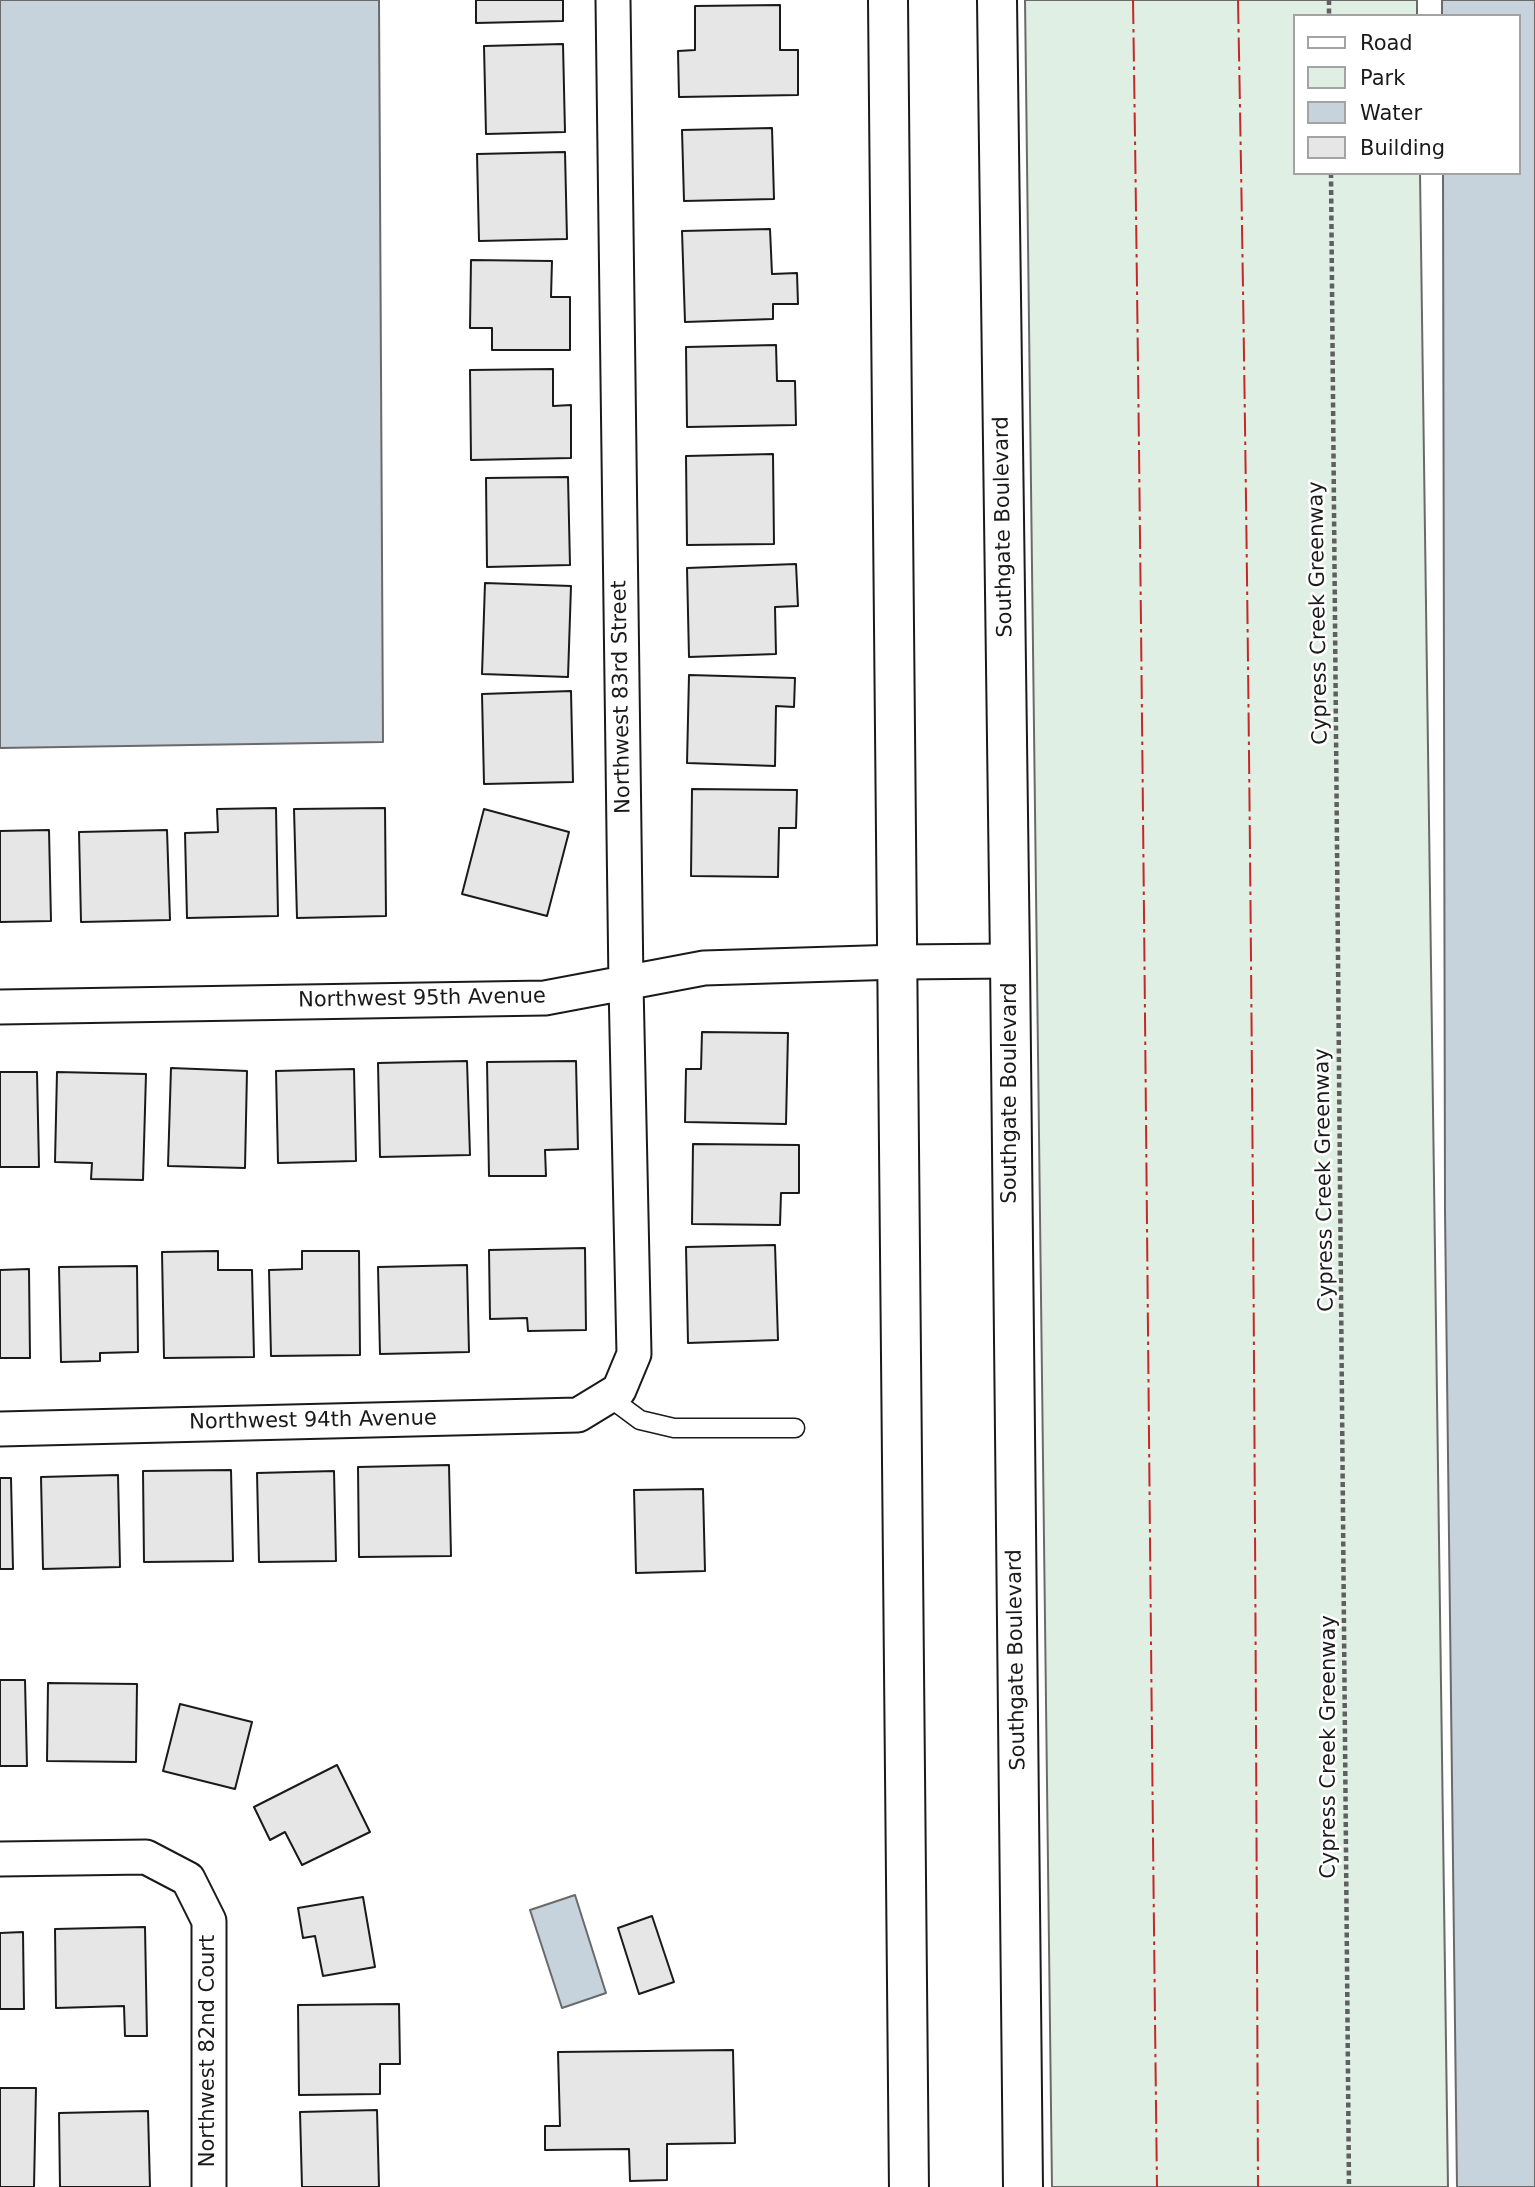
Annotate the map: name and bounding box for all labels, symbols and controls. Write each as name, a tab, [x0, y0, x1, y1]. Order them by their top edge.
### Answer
legend	[1294, 14, 1521, 175]
text: Road	[1360, 31, 1413, 55]
text: Park	[1360, 66, 1405, 90]
text: Water	[1360, 101, 1422, 125]
text: Building	[1360, 136, 1445, 160]
street label: Southgate Boulevard	[989, 416, 1019, 638]
street label: Cypress Creek Greenway	[1304, 481, 1334, 745]
street label: Northwest 83rd Street	[607, 580, 637, 814]
street label: Southgate Boulevard	[998, 982, 1024, 1204]
street label: Northwest 95th Avenue	[298, 984, 546, 1014]
street label: Cypress Creek Greenway	[1310, 1048, 1340, 1312]
street label: Northwest 94th Avenue	[189, 1406, 437, 1436]
street label: Southgate Boulevard	[1002, 1549, 1032, 1771]
street label: Cypress Creek Greenway	[1317, 1615, 1343, 1879]
street label: Northwest 82nd Court	[196, 1935, 222, 2167]

